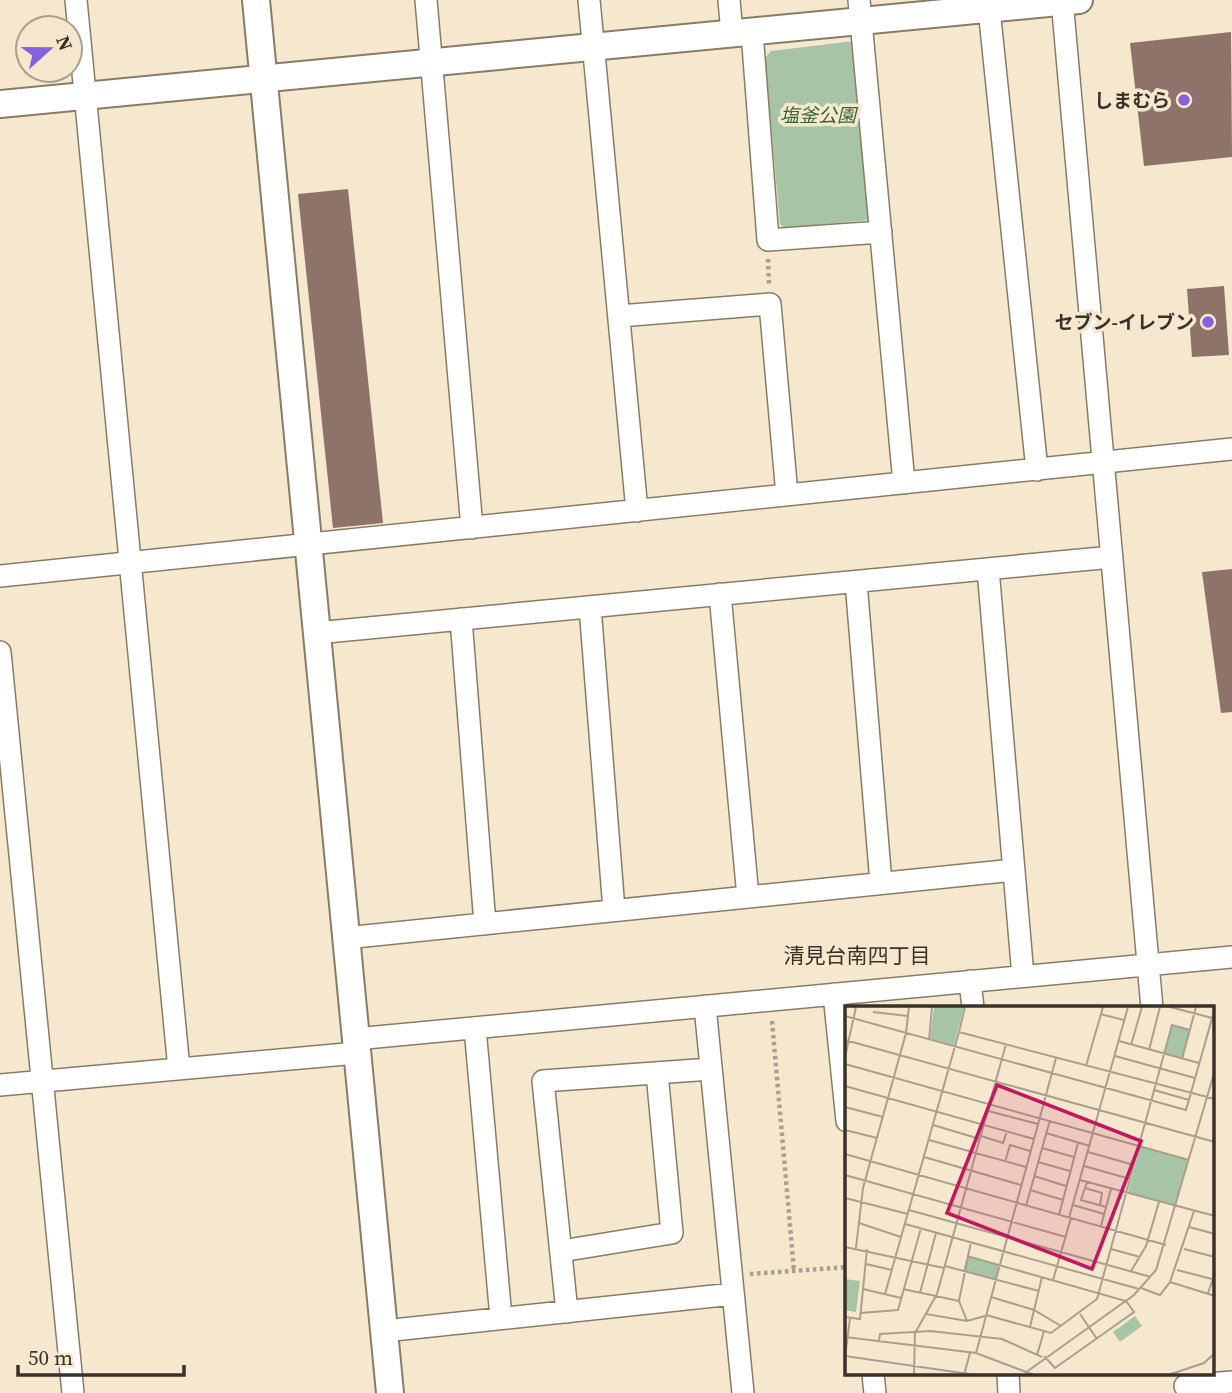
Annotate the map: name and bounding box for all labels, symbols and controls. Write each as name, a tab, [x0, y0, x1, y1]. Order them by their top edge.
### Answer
north arrow	[14, 14, 84, 84]
text: N	[50, 32, 80, 54]
place label: しまむら	[1094, 87, 1170, 113]
marker: しまむら	[1176, 92, 1192, 108]
park label: 塩釜公園	[780, 102, 859, 128]
place label: セブン-イレブン	[1055, 309, 1194, 335]
marker: セブン-イレブン	[1200, 314, 1216, 330]
district label: 清見台南四丁目	[784, 941, 931, 970]
inset map	[845, 1006, 1214, 1376]
scale bar	[18, 1334, 184, 1378]
text: 50 m	[28, 1343, 73, 1372]

